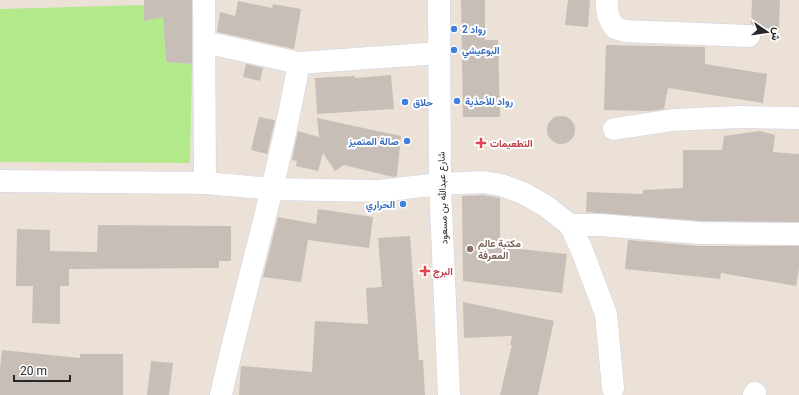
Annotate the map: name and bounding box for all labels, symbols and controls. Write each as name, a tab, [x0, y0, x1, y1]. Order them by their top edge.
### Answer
north arrow	[747, 12, 787, 52]
marker: رواد 2	[449, 24, 459, 34]
place label: رواد 2	[462, 24, 486, 36]
text: ش	[768, 26, 784, 42]
marker: البوعيشي	[449, 45, 459, 55]
place label: البوعيشي	[462, 45, 500, 59]
marker: رواد للأحذية	[452, 96, 462, 106]
place label: رواد للأحذية	[465, 96, 513, 108]
marker: حلاق	[400, 97, 410, 107]
place label: حلاق	[413, 97, 433, 109]
place label: صالة المتميز	[347, 136, 400, 148]
marker: صالة المتميز	[402, 136, 412, 146]
marker: التطعيمات	[475, 137, 487, 149]
place label: التطعيمات	[490, 138, 533, 150]
street label: شارع عبدالله بن مسعود	[435, 151, 451, 245]
place label: الحراري	[366, 199, 395, 213]
marker: الحراري	[398, 199, 408, 209]
place label: مكتبة عالم المعرفة	[478, 238, 521, 262]
marker: مكتبة عالم المعرفة	[465, 244, 475, 254]
marker: البرج	[420, 266, 430, 276]
place label: البرج	[433, 266, 453, 279]
scale bar	[14, 357, 70, 383]
text: 20 m	[20, 364, 47, 378]

